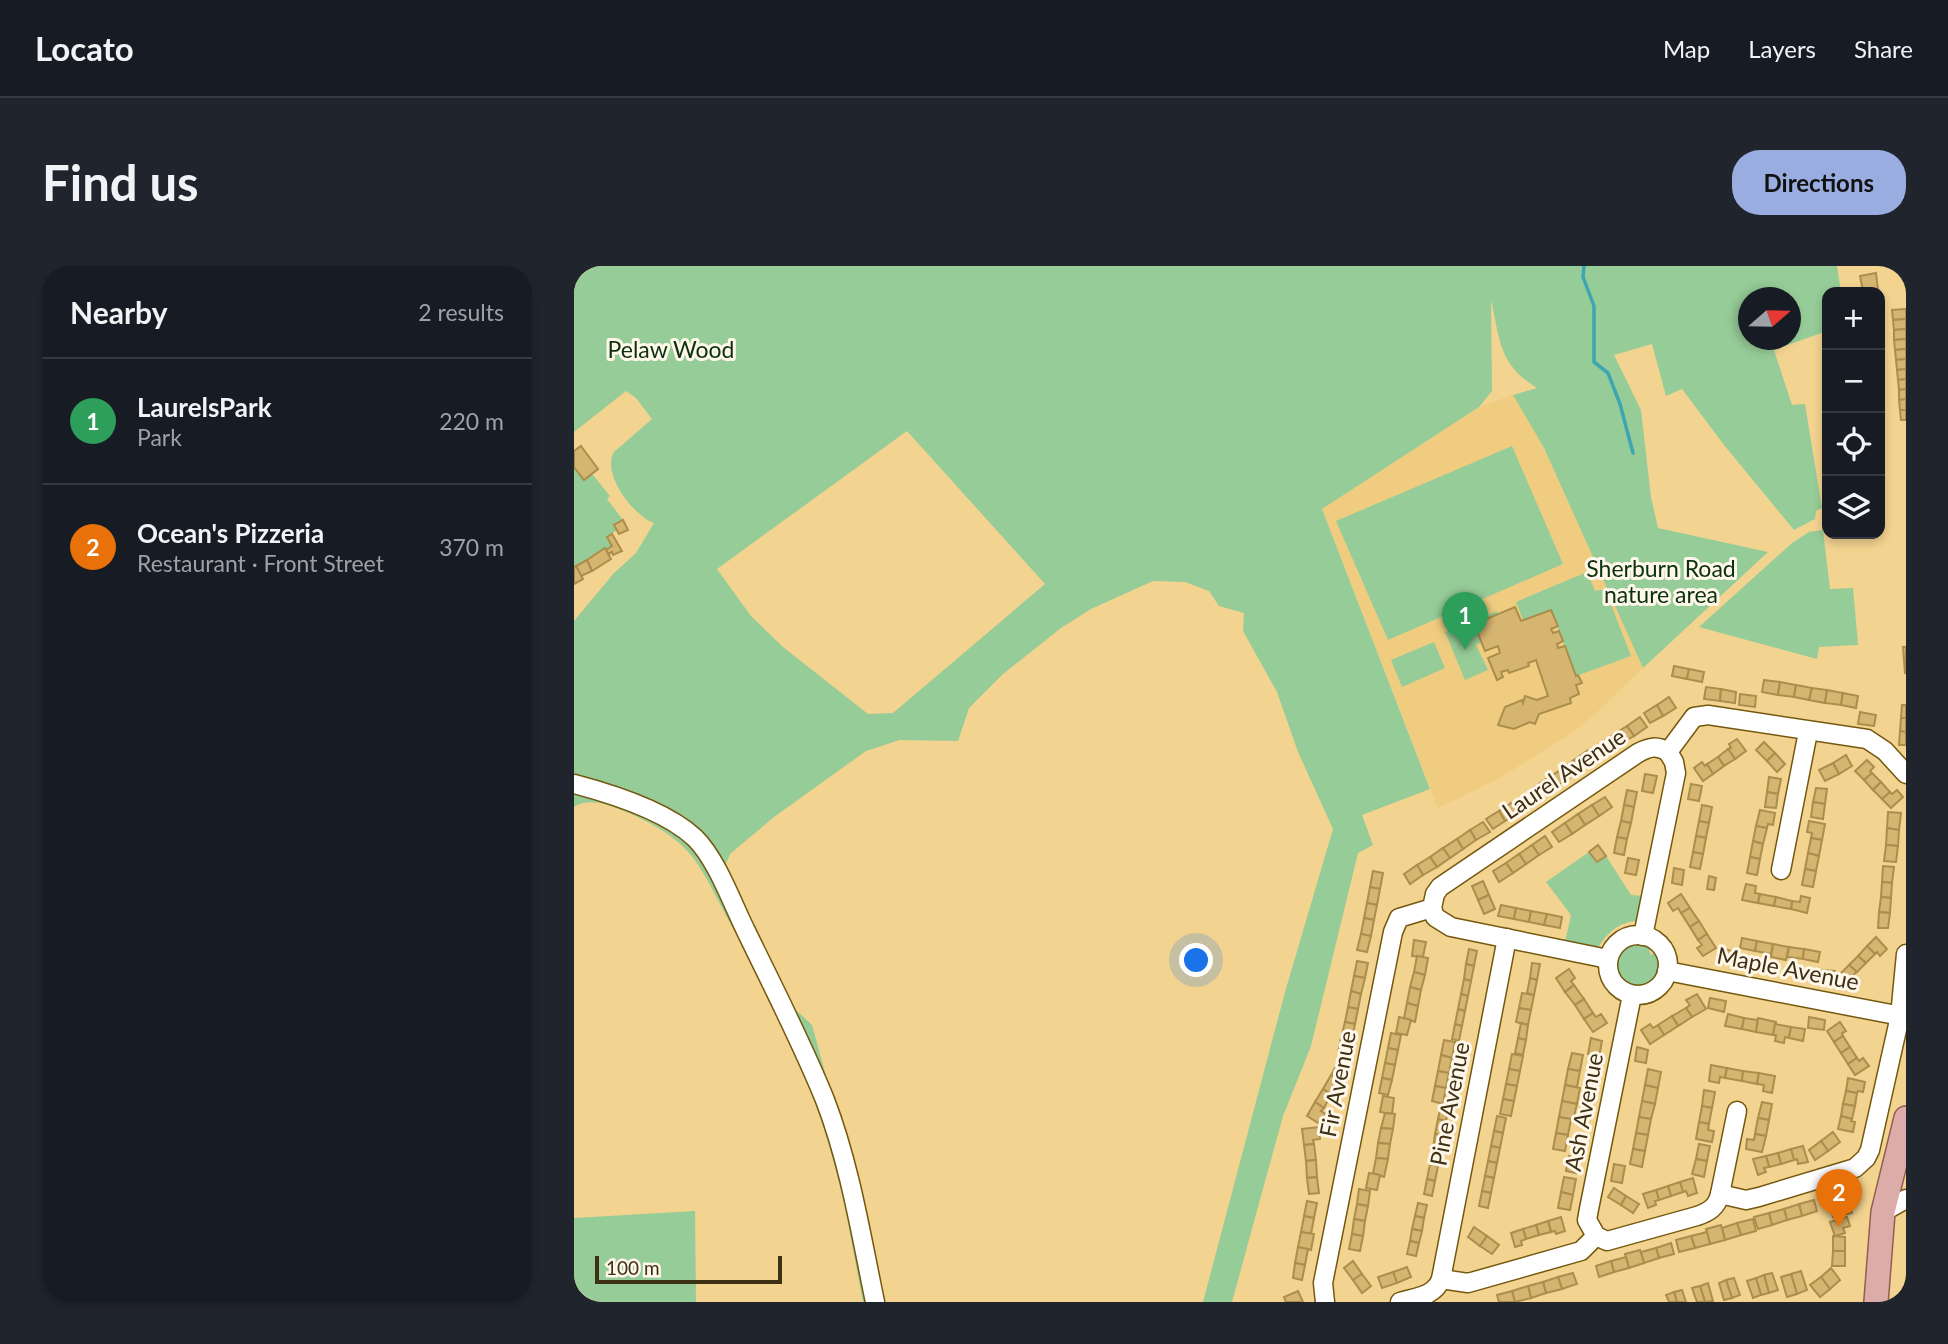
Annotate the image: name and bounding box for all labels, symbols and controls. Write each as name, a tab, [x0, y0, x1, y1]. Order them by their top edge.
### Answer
text: Locato	[35, 28, 134, 68]
text: Map	[1663, 34, 1710, 63]
text: Layers	[1748, 34, 1816, 63]
text: Share	[1854, 34, 1913, 63]
button: Directions	[1732, 150, 1906, 215]
text: Find us	[42, 153, 199, 211]
north arrow	[1738, 287, 1801, 350]
map controls	[1822, 287, 1885, 539]
button: +	[1822, 287, 1885, 350]
text: Nearby	[70, 294, 168, 330]
text: 2 results	[418, 298, 504, 326]
park label: Pelaw Wood	[608, 335, 734, 363]
button: −	[1822, 350, 1885, 413]
text: LaurelsPark	[137, 391, 272, 423]
text: 1	[86, 407, 100, 435]
text: 220 m	[439, 407, 504, 435]
button: locate	[1822, 413, 1885, 476]
text: Park	[137, 423, 182, 451]
button: layers	[1822, 476, 1885, 539]
text: Ocean's Pizzeria	[137, 517, 324, 549]
text: 2	[86, 533, 100, 561]
text: 370 m	[439, 533, 504, 561]
text: Restaurant · Front Street	[137, 549, 384, 577]
park label: Sherburn Road nature area	[1586, 554, 1736, 608]
pin: 1	[1442, 592, 1488, 650]
street label: Laurel Avenue	[1496, 722, 1630, 825]
street label: Maple Avenue	[1715, 941, 1862, 996]
your location	[1179, 943, 1213, 977]
street label: Fir Avenue	[1313, 1028, 1361, 1139]
street label: Pine Avenue	[1423, 1040, 1475, 1168]
street label: Ash Avenue	[1558, 1050, 1608, 1173]
pin: 2	[1816, 1169, 1862, 1227]
scale bar	[595, 1253, 782, 1285]
text: 100 m	[606, 1256, 660, 1279]

